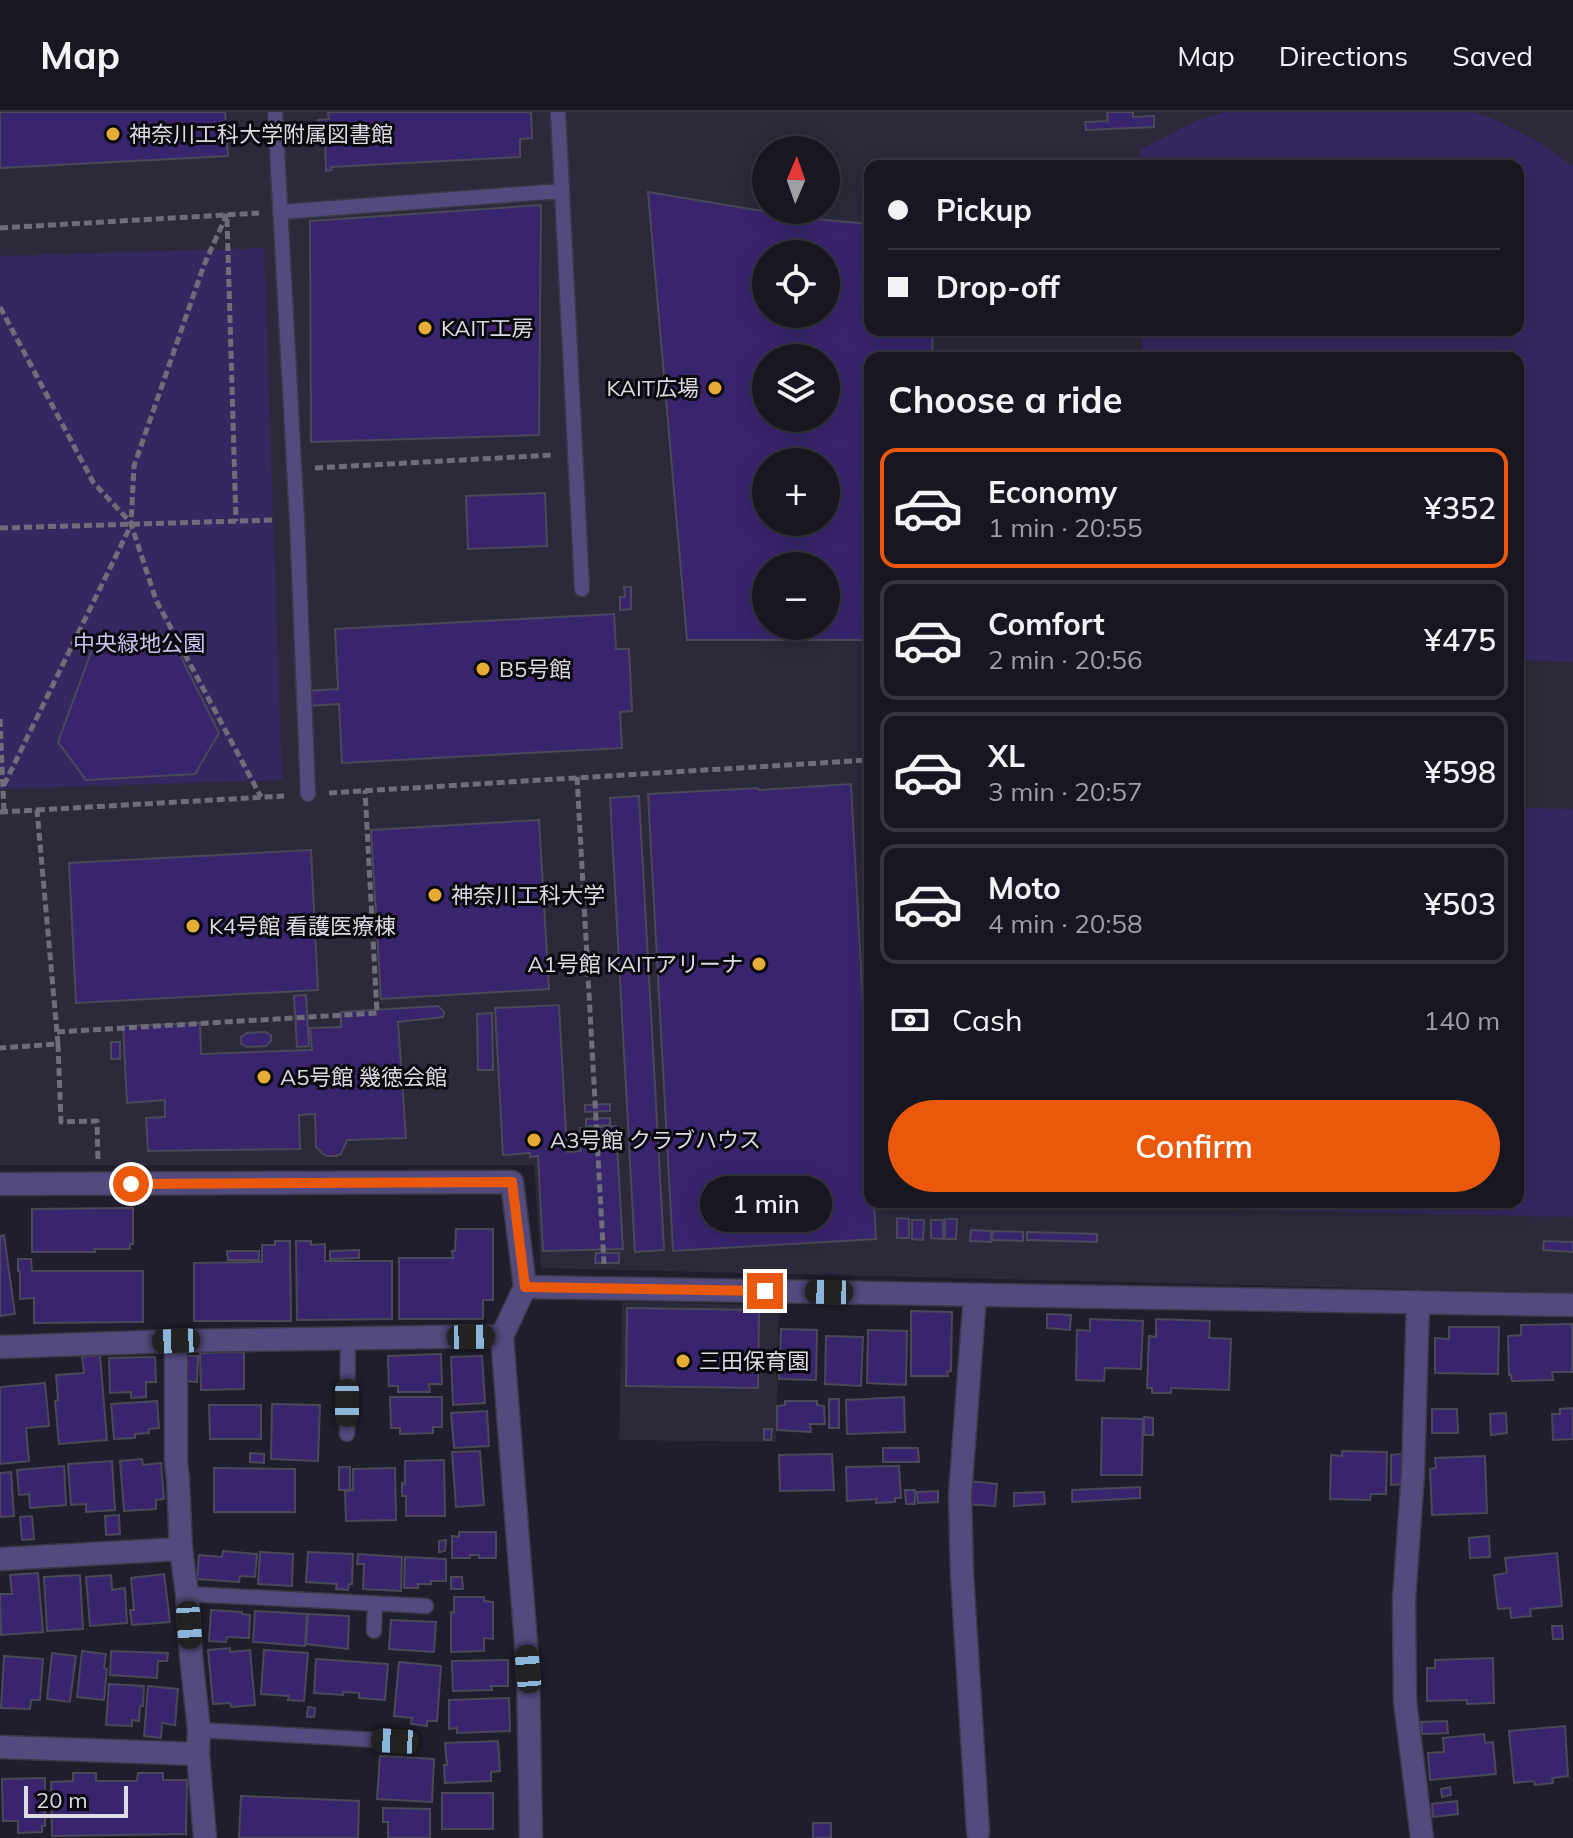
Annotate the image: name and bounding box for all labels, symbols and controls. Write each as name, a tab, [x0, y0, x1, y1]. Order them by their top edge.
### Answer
text: Map	[40, 31, 120, 79]
text: Map	[1177, 38, 1235, 73]
text: Directions	[1279, 38, 1408, 73]
text: Saved	[1452, 38, 1533, 73]
place label: 神奈川工科大学附属図書館	[129, 120, 393, 148]
marker: 神奈川工科大学附属図書館	[104, 125, 122, 143]
north arrow	[752, 136, 840, 224]
map controls	[752, 136, 840, 640]
text: Pickup	[936, 191, 1032, 229]
button: locate	[752, 240, 840, 328]
text: Drop-off	[936, 268, 1060, 306]
place label: KAIT工房	[441, 314, 534, 342]
marker: KAIT工房	[416, 319, 434, 337]
button: layers	[752, 344, 840, 432]
place label: KAIT広場	[607, 374, 699, 402]
text: Choose a ride	[888, 377, 1122, 422]
marker: KAIT広場	[706, 379, 724, 397]
button: +	[752, 448, 840, 536]
icon: car	[892, 472, 964, 544]
text: Economy	[988, 473, 1117, 511]
text: ¥352	[1424, 489, 1496, 527]
text: 1 min · 20:55	[988, 511, 1143, 544]
button: −	[752, 552, 840, 640]
icon: car	[892, 604, 964, 676]
text: Comfort	[988, 605, 1105, 643]
text: ¥475	[1424, 621, 1496, 659]
park label: 中央緑地公園	[73, 629, 205, 657]
text: 2 min · 20:56	[988, 643, 1143, 676]
place label: B5号館	[499, 655, 571, 683]
marker: B5号館	[474, 660, 492, 678]
icon: car	[892, 736, 964, 808]
text: XL	[988, 737, 1025, 775]
text: ¥598	[1424, 753, 1496, 791]
text: 3 min · 20:57	[988, 775, 1143, 808]
icon: car	[892, 868, 964, 940]
text: Moto	[988, 869, 1061, 907]
place label: 神奈川工科大学	[451, 881, 605, 909]
text: ¥503	[1424, 885, 1496, 923]
marker: 神奈川工科大学	[426, 886, 444, 904]
text: 4 min · 20:58	[988, 907, 1143, 940]
place label: K4号館 看護医療棟	[209, 912, 396, 940]
marker: K4号館 看護医療棟	[184, 917, 202, 935]
place label: A1号館 KAITアリーナ	[527, 950, 743, 978]
marker: A1号館 KAITアリーナ	[750, 955, 768, 973]
icon: cash	[888, 998, 932, 1042]
text: Cash	[952, 1001, 1023, 1039]
text: 140 m	[1424, 1004, 1500, 1037]
place label: A5号館 幾徳会館	[280, 1063, 447, 1091]
marker: A5号館 幾徳会館	[255, 1068, 273, 1086]
button: Confirm	[888, 1100, 1500, 1192]
place label: A3号館 クラブハウス	[550, 1126, 761, 1154]
marker: A3号館 クラブハウス	[525, 1131, 543, 1149]
route start	[113, 1166, 149, 1202]
callout: 1 min	[699, 1175, 831, 1231]
text: 1 min	[732, 1187, 800, 1220]
route end	[747, 1273, 783, 1309]
car	[805, 1280, 853, 1304]
car	[447, 1325, 495, 1349]
car	[152, 1328, 200, 1354]
place label: 三田保育園	[699, 1347, 809, 1375]
marker: 三田保育園	[674, 1352, 692, 1370]
car	[335, 1379, 359, 1427]
car	[175, 1600, 203, 1650]
car	[514, 1644, 542, 1694]
car	[370, 1728, 420, 1754]
scale bar	[24, 1782, 128, 1818]
text: 20 m	[36, 1786, 87, 1814]

